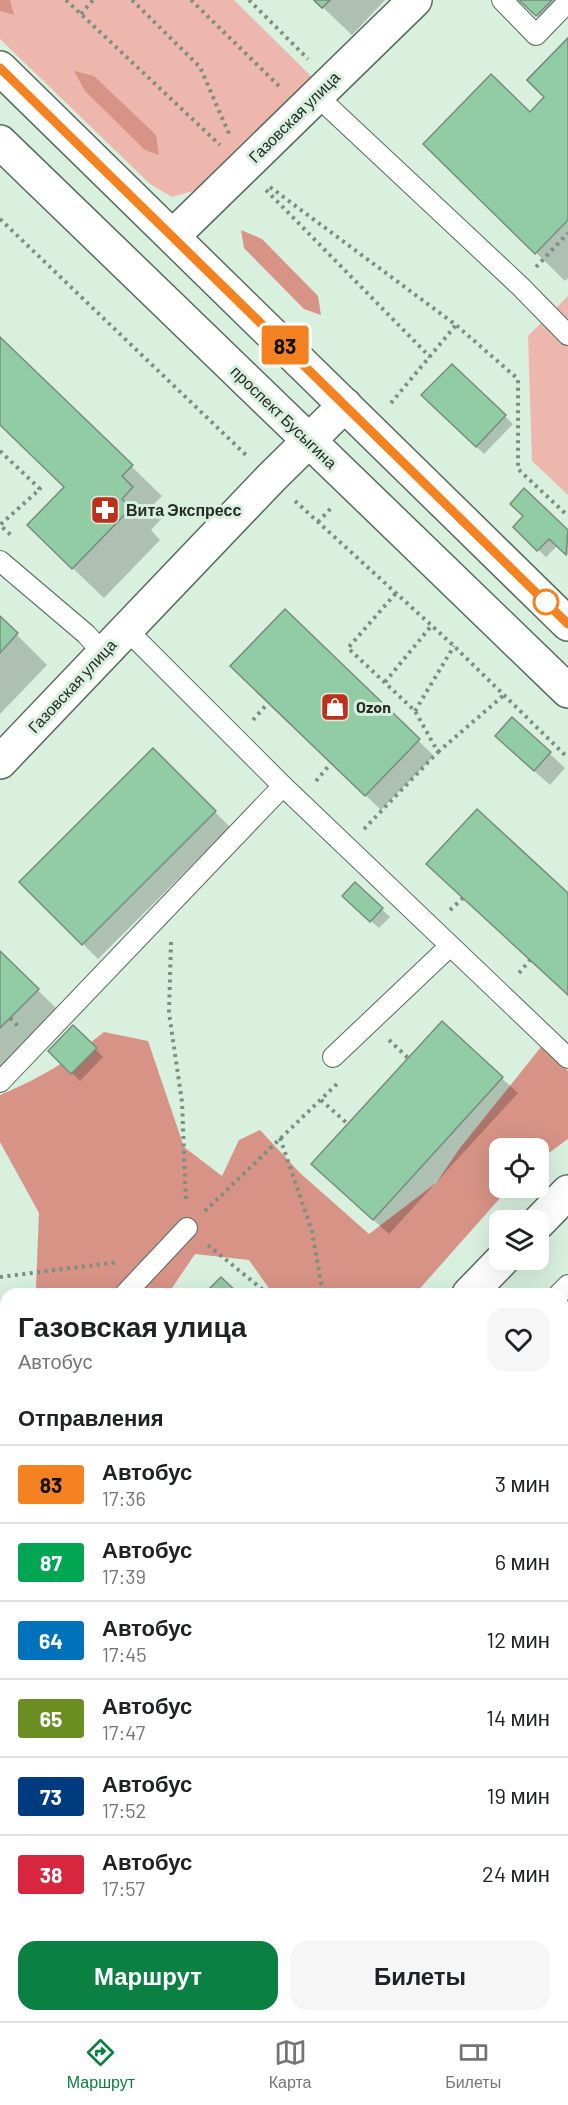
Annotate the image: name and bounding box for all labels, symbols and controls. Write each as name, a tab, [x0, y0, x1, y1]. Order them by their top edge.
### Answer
street label: Газовская улица	[244, 67, 343, 166]
line badge: 83	[258, 326, 312, 364]
text: 83	[274, 333, 296, 358]
street label: проспект Бусыгина	[227, 361, 341, 472]
pharmacy icon: Вита Экспресс	[89, 494, 121, 526]
place label: Вита Экспресс	[126, 500, 241, 519]
unlabelled marker	[533, 589, 559, 615]
street label: Газовская улица	[23, 635, 120, 736]
shop icon: Ozon	[319, 691, 351, 723]
place label: Ozon	[356, 697, 391, 716]
map controls	[489, 1138, 549, 1270]
button: locate	[489, 1138, 549, 1198]
button: layers	[489, 1210, 549, 1270]
button: heart	[487, 1308, 550, 1371]
text: Газовская улица	[18, 1309, 247, 1343]
text: Автобус	[18, 1349, 92, 1373]
text: Отправления	[18, 1404, 164, 1430]
text: Автобус	[102, 1458, 192, 1484]
text: 3 мин	[495, 1470, 550, 1496]
text: 83	[40, 1472, 62, 1497]
text: 17:36	[102, 1486, 146, 1510]
text: Автобус	[102, 1536, 192, 1562]
text: 6 мин	[495, 1548, 550, 1574]
text: 87	[40, 1550, 62, 1575]
text: 17:39	[102, 1564, 146, 1588]
text: Автобус	[102, 1614, 192, 1640]
text: 12 мин	[487, 1626, 550, 1652]
text: 64	[39, 1628, 63, 1653]
text: 17:45	[102, 1642, 147, 1666]
text: Автобус	[102, 1692, 192, 1718]
text: 14 мин	[486, 1704, 550, 1730]
text: 65	[40, 1706, 62, 1731]
text: 17:47	[102, 1720, 145, 1744]
text: Автобус	[102, 1770, 192, 1796]
text: 19 мин	[487, 1782, 550, 1808]
text: 73	[40, 1784, 62, 1809]
text: 17:52	[102, 1798, 146, 1822]
text: Автобус	[102, 1848, 192, 1874]
text: 24 мин	[482, 1860, 550, 1886]
text: 38	[40, 1862, 62, 1887]
text: 17:57	[102, 1876, 145, 1900]
button: Маршрут	[18, 1941, 278, 2010]
button: Билеты	[290, 1941, 550, 2010]
tab: Маршрут	[67, 2036, 135, 2092]
tab: Карта	[269, 2036, 312, 2092]
tab: Билеты	[445, 2036, 501, 2092]

